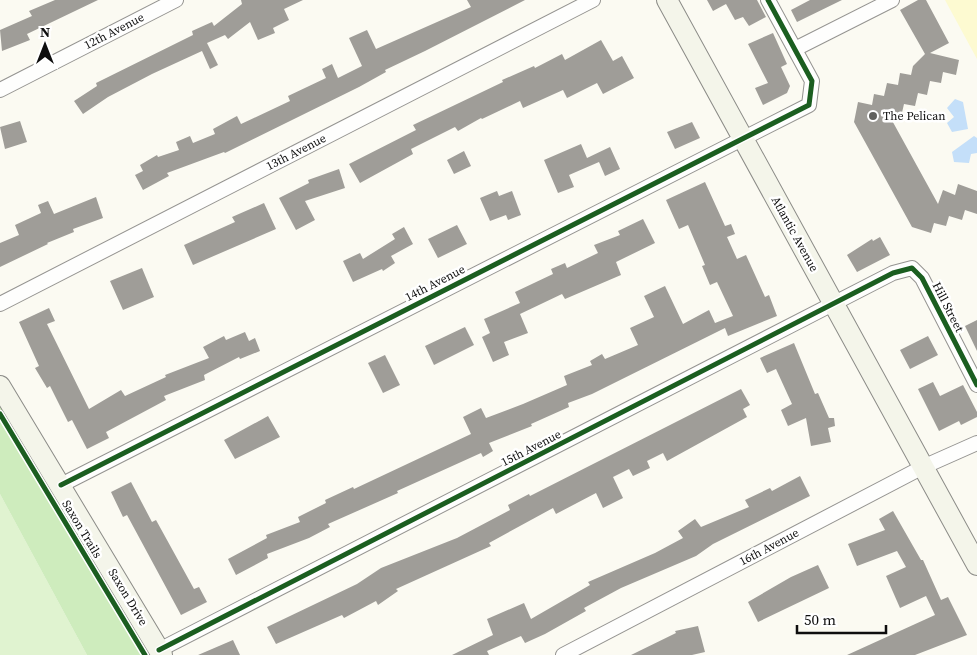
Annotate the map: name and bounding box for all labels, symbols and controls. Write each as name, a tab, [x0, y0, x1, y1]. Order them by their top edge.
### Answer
street label: 12th Avenue	[81, 9, 147, 53]
north arrow	[20, 20, 70, 70]
text: N	[40, 22, 50, 42]
place label: The Pelican	[883, 108, 946, 124]
marker: The Pelican	[867, 110, 879, 122]
street label: 13th Avenue	[263, 130, 329, 174]
street label: Atlantic Avenue	[768, 193, 822, 275]
street label: 14th Avenue	[402, 261, 468, 305]
street label: Hill Street	[929, 279, 967, 335]
street label: 15th Avenue	[498, 426, 564, 470]
street label: Saxon Trails	[58, 497, 106, 561]
street label: 16th Avenue	[736, 525, 802, 569]
street label: Saxon Drive	[105, 565, 151, 629]
scale bar	[797, 602, 886, 634]
text: 50 m	[804, 609, 836, 630]

